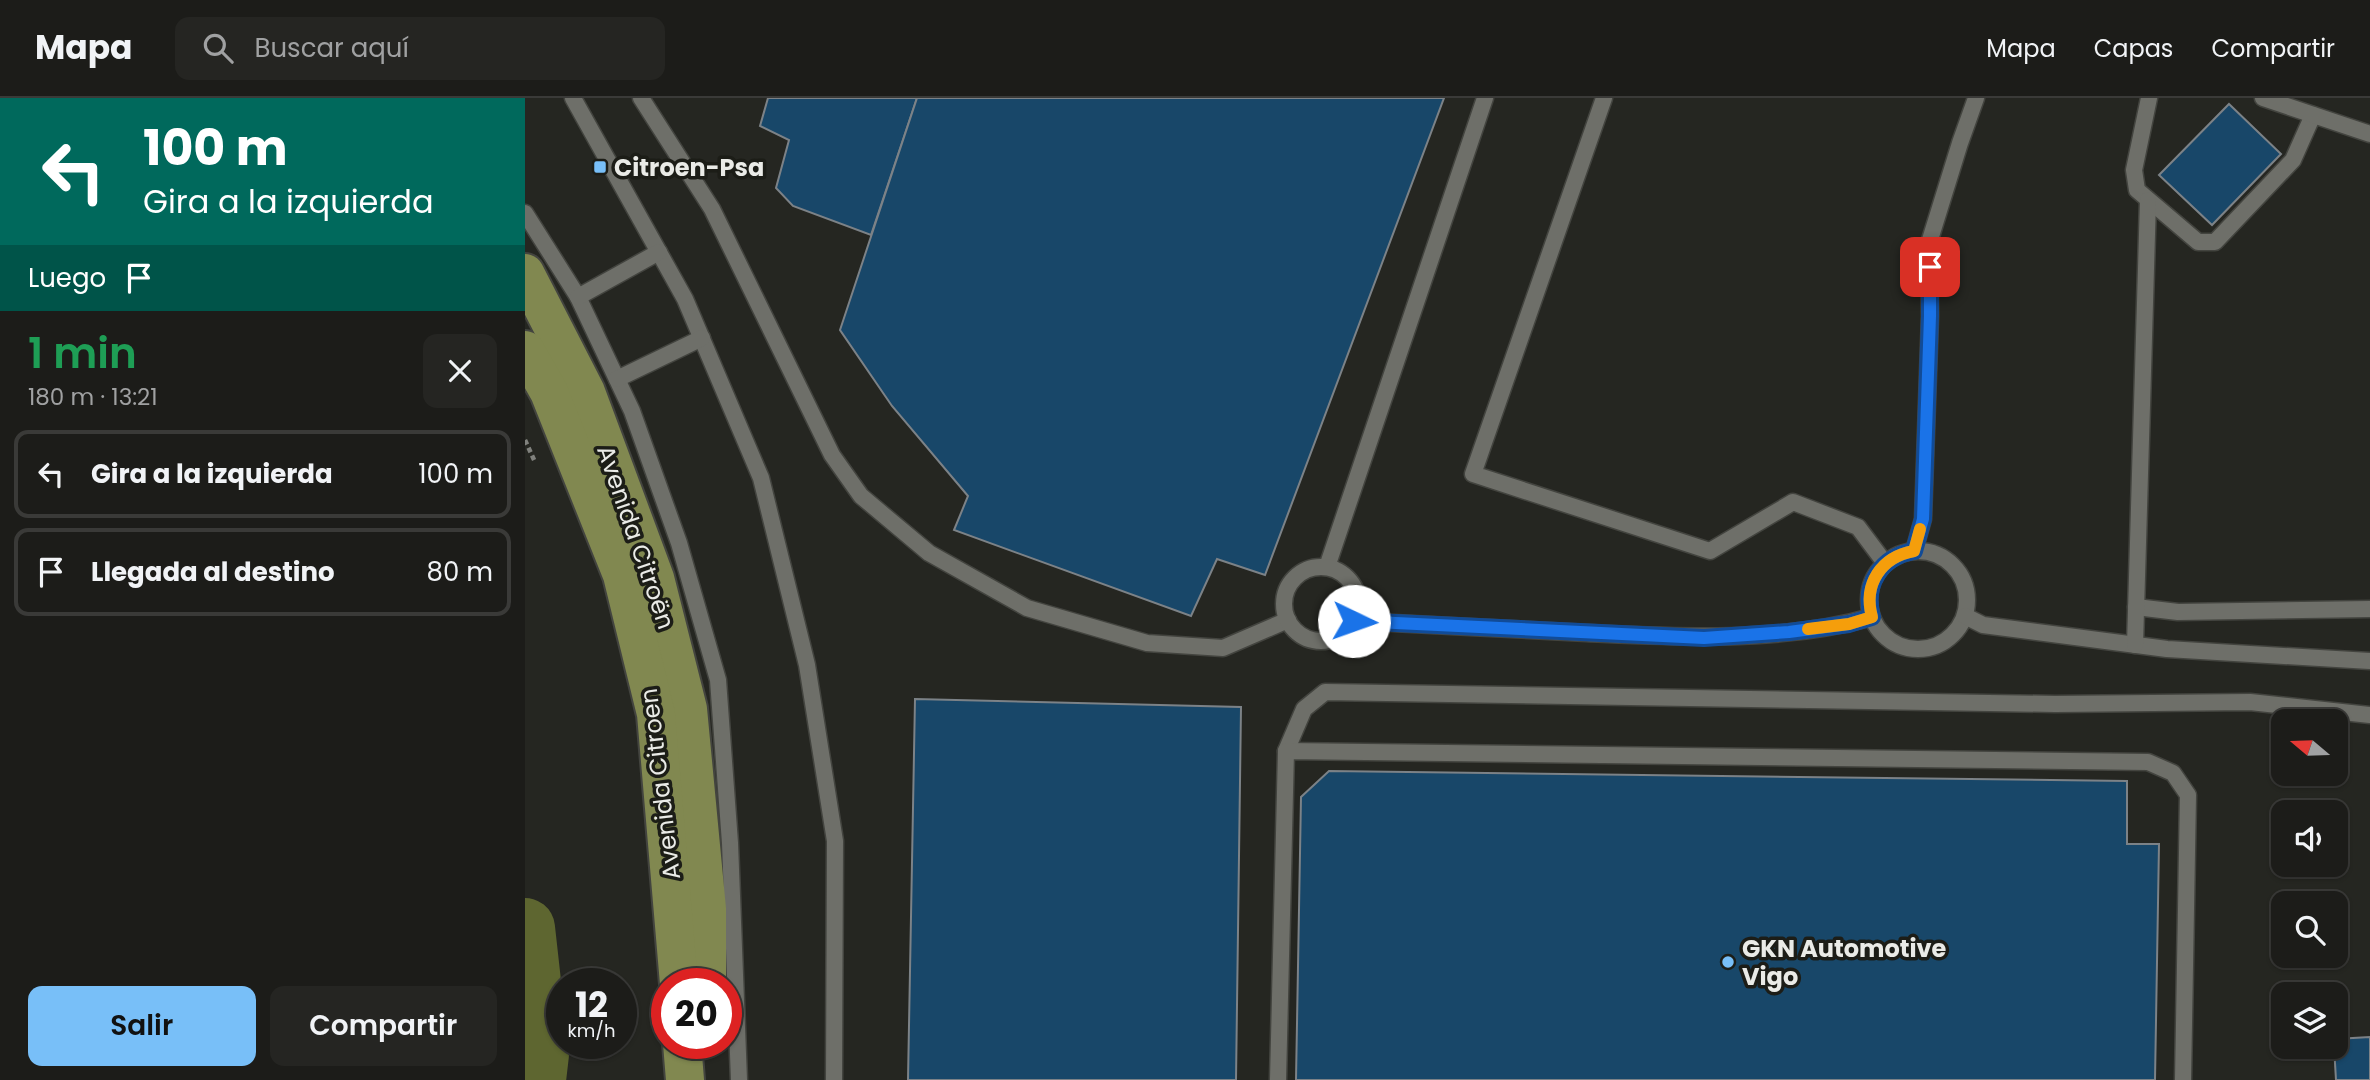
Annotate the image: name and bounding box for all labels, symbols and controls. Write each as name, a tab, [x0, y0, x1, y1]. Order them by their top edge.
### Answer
search box	[175, 17, 665, 80]
text: Mapa	[35, 24, 133, 71]
icon: search	[199, 29, 237, 67]
text: Buscar aquí	[255, 30, 409, 66]
text: Mapa	[1986, 32, 2056, 65]
text: Capas	[2094, 32, 2173, 65]
text: Compartir	[2211, 32, 2335, 65]
text: 100 m	[143, 114, 288, 182]
icon: left	[28, 126, 119, 217]
place label: Citroen-Psa	[614, 151, 764, 184]
marker: Citroen-Psa	[592, 159, 608, 175]
text: Gira a la izquierda	[143, 179, 434, 224]
pin	[1900, 237, 1960, 297]
icon: arrive	[1911, 248, 1949, 286]
icon: arrive	[120, 259, 158, 297]
text: Luego	[28, 260, 106, 296]
text: 1 min	[28, 324, 137, 383]
button: close	[423, 334, 497, 408]
text: 180 m · 13:21	[28, 381, 158, 413]
street label: Avenida Citroën	[589, 441, 683, 633]
icon: left	[32, 455, 70, 493]
text: Gira a la izquierda	[91, 456, 333, 492]
text: 100 m	[418, 456, 493, 492]
icon: arrive	[32, 553, 70, 591]
text: Llegada al destino	[91, 554, 335, 590]
text: 80 m	[427, 554, 493, 590]
position arrow	[1317, 584, 1391, 658]
street label: Avenida Citroen	[632, 687, 688, 881]
north arrow	[2271, 709, 2349, 786]
map controls	[2271, 709, 2348, 1059]
button: sound	[2271, 800, 2348, 877]
button: search	[2271, 891, 2348, 968]
place label: GKN Automotive Vigo	[1742, 932, 1947, 993]
marker: GKN Automotive Vigo	[1720, 954, 1736, 970]
speed limit sign: 20	[651, 968, 742, 1059]
text: 12	[575, 980, 608, 1029]
button: layers	[2271, 982, 2348, 1059]
button: Salir	[28, 986, 256, 1066]
button: Compartir	[270, 986, 497, 1066]
text: km/h	[568, 1018, 615, 1043]

